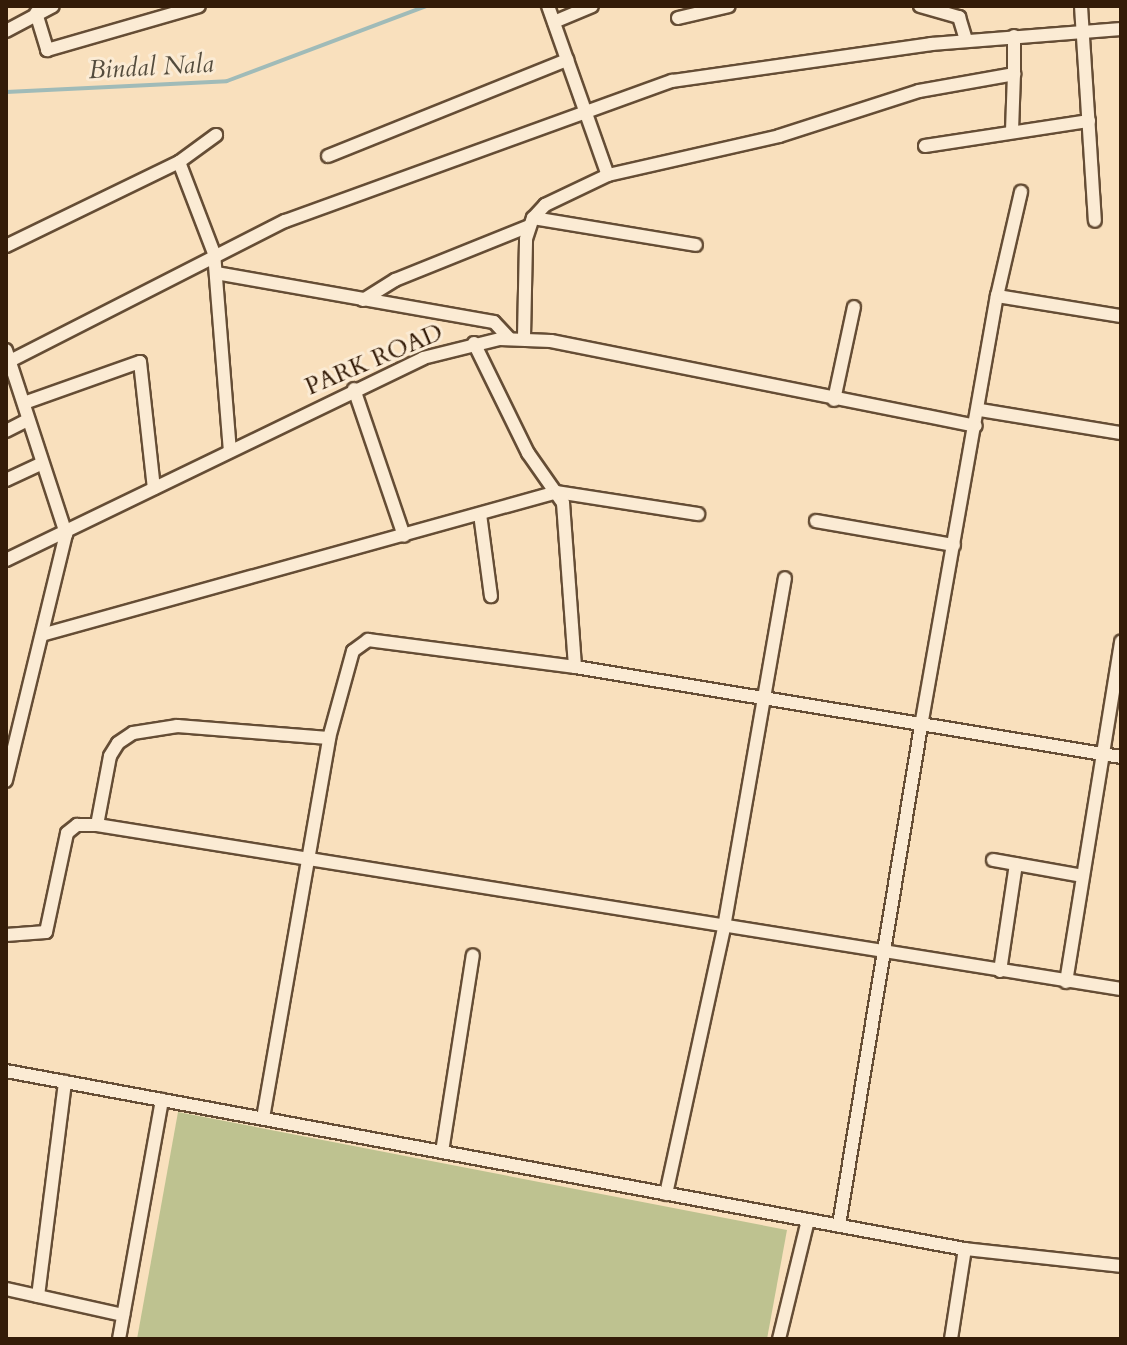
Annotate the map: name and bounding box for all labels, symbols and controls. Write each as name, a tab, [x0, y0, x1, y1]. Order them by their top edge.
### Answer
water label: Bindal Nala	[87, 48, 215, 86]
street label: PARK ROAD	[301, 318, 447, 402]

